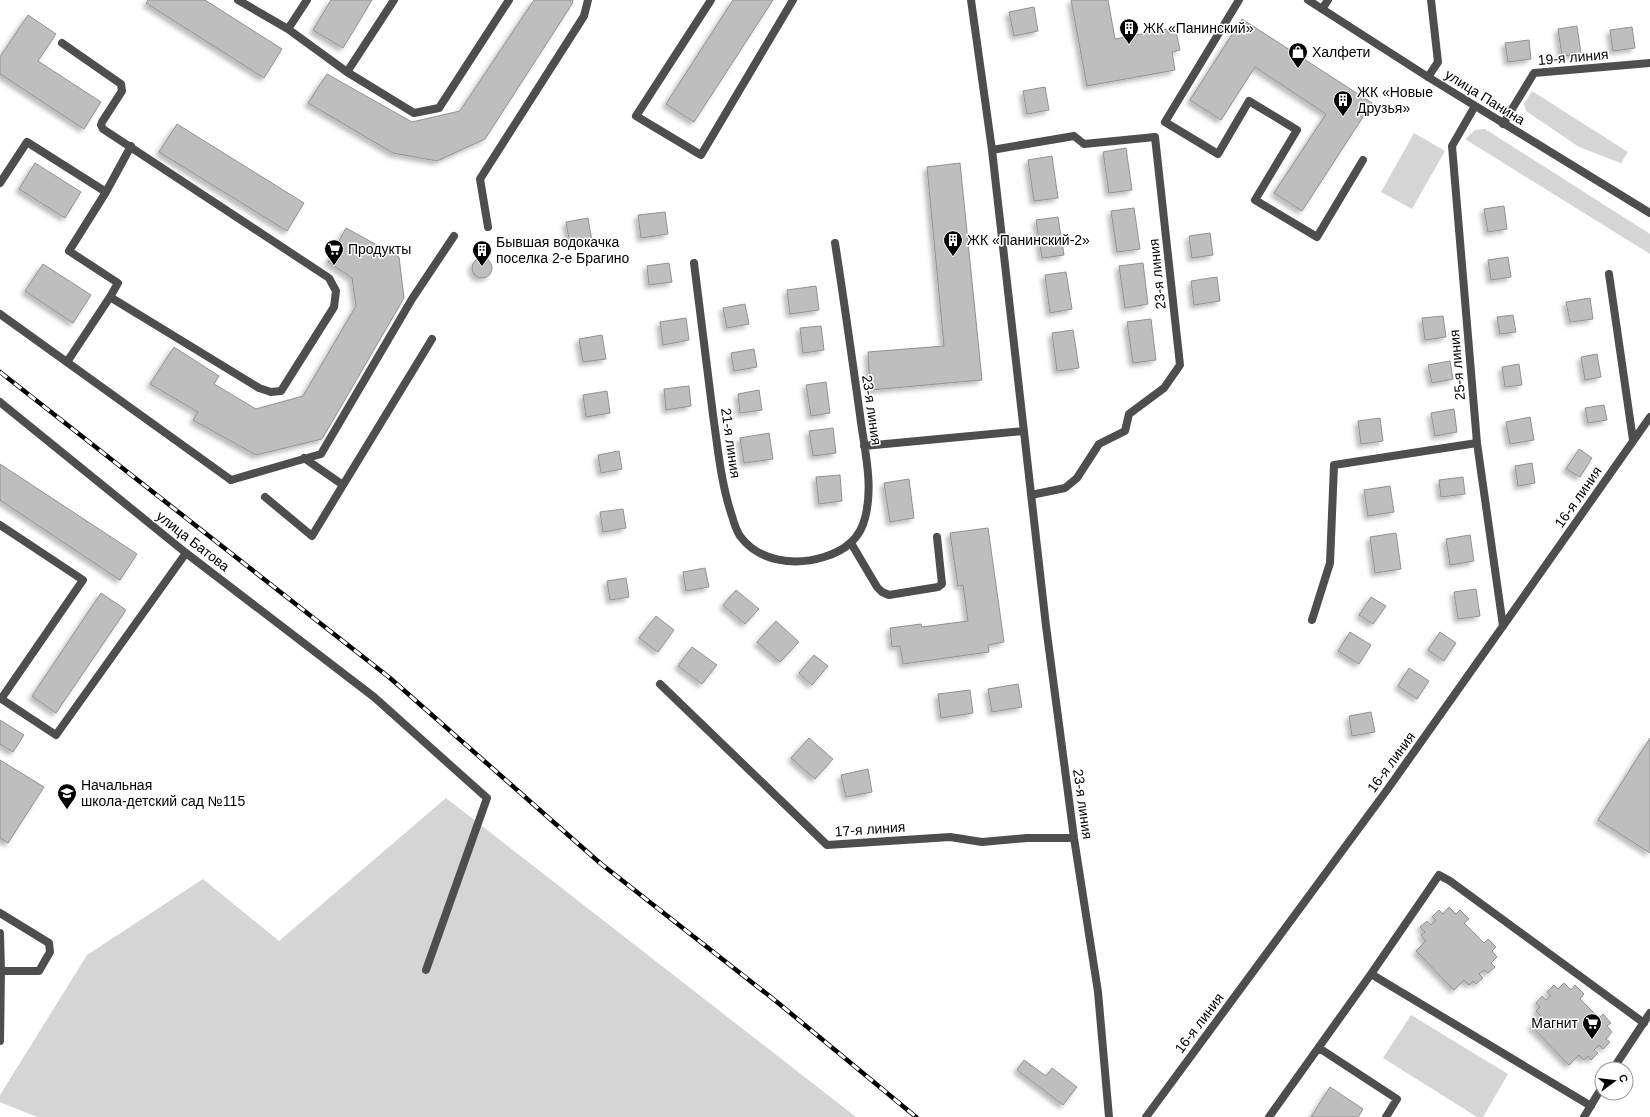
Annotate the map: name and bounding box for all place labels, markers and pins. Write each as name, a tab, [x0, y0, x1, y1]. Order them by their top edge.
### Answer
building icon: ЖК «Панинский»	[1118, 17, 1140, 45]
place label: ЖК «Панинский»	[1143, 20, 1254, 36]
shop icon: Халфети	[1287, 41, 1309, 69]
place label: Халфети	[1312, 44, 1370, 60]
place label: ЖК «Новые Друзья»	[1357, 84, 1433, 116]
building icon: ЖК «Новые Друзья»	[1332, 89, 1354, 117]
building icon: ЖК «Панинский-2»	[942, 229, 964, 257]
place label: ЖК «Панинский-2»	[967, 232, 1090, 248]
place label: Бывшая водокачка поселка 2-е Брагино	[496, 234, 630, 266]
supermarket icon: Продукты	[323, 238, 345, 266]
building icon: Бывшая водокачка поселка 2-е Брагино	[471, 239, 493, 267]
place label: Продукты	[348, 241, 411, 257]
place label: Начальная школа-детский сад №115	[81, 777, 245, 809]
school or university icon: Начальная школа-детский сад №115	[56, 782, 78, 810]
supermarket icon: Магнит	[1581, 1012, 1603, 1040]
place label: Магнит	[1531, 1015, 1579, 1031]

